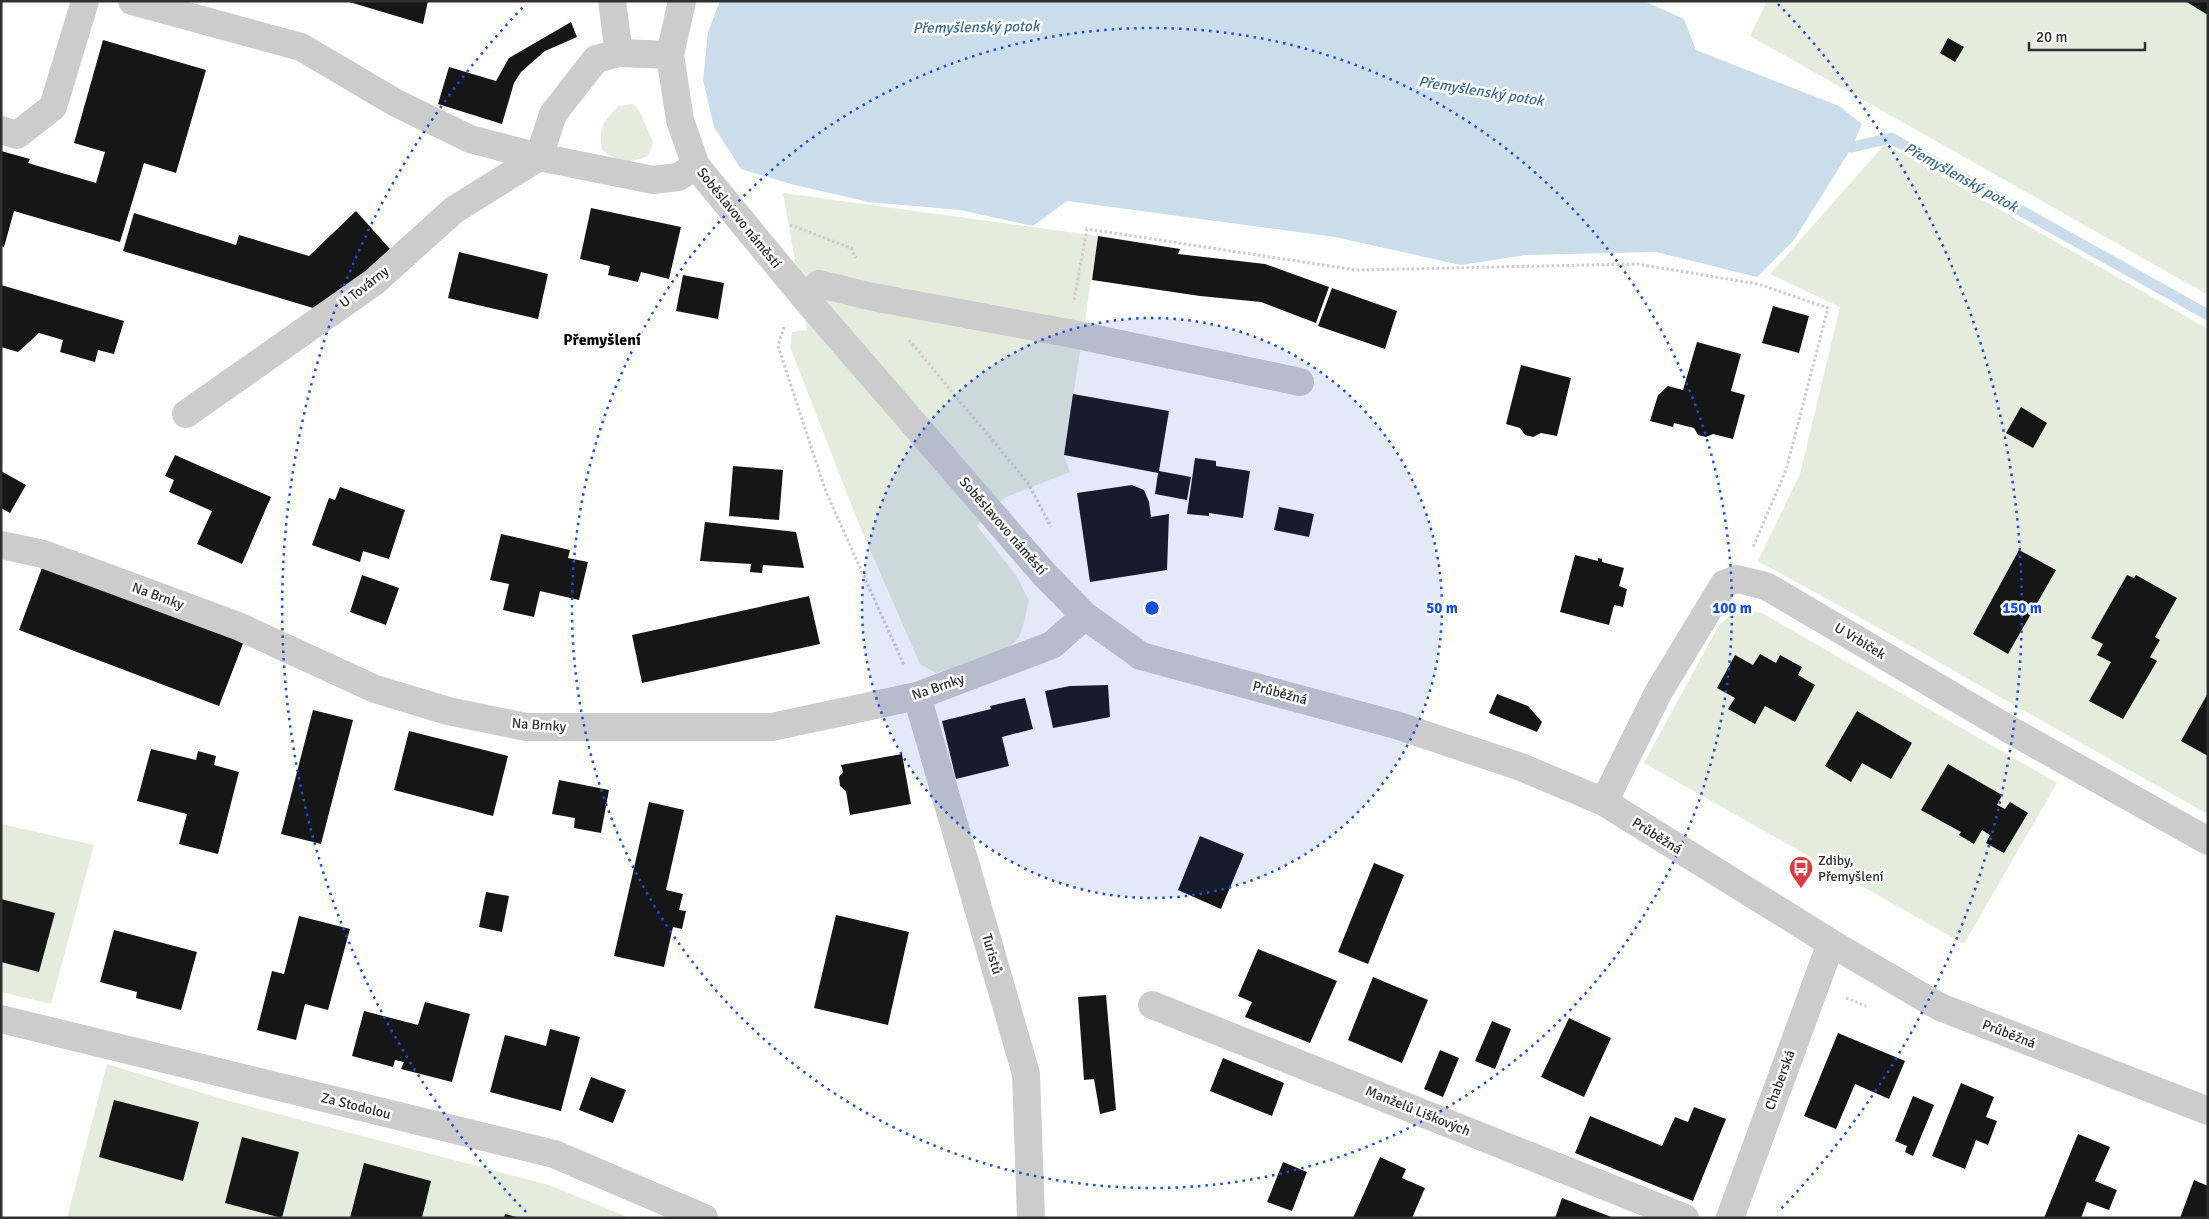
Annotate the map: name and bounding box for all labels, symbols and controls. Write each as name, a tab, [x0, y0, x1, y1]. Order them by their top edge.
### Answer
water label: Přemyšlenský potok	[913, 17, 1041, 37]
scale bar	[2029, 20, 2145, 52]
text: 20 m	[2036, 28, 2067, 46]
water label: Přemyšlenský potok	[1417, 72, 1546, 110]
water label: Přemyšlenský potok	[1901, 138, 2022, 216]
street label: Soběslavovo náměstí	[693, 164, 785, 272]
street label: U Továrny	[336, 262, 392, 312]
district label: Přemyšlení	[563, 330, 641, 350]
street label: Soběslavovo náměstí	[956, 474, 1050, 579]
street label: Na Brnky	[130, 579, 187, 613]
centre of rings	[1143, 599, 1161, 617]
text: 50 m	[1426, 599, 1458, 617]
text: 100 m	[1712, 599, 1752, 617]
text: 150 m	[2002, 599, 2042, 617]
street label: U Vrbiček	[1831, 619, 1889, 663]
street label: Na Brnky	[910, 670, 967, 704]
street label: Průběžná	[1251, 678, 1309, 708]
street label: Na Brnky	[511, 715, 567, 735]
street label: Průběžná	[1629, 814, 1685, 858]
place label: Zdiby, Přemyšlení	[1818, 852, 1884, 885]
bus stop icon: Zdiby, Přemyšlení	[1788, 855, 1814, 889]
street label: Turistů	[978, 932, 1006, 976]
street label: Průběžná	[1980, 1016, 2038, 1052]
street label: Chaberská	[1761, 1048, 1799, 1112]
street label: Manželů Liškových	[1363, 1082, 1473, 1140]
street label: Za Stodolou	[319, 1089, 393, 1123]

